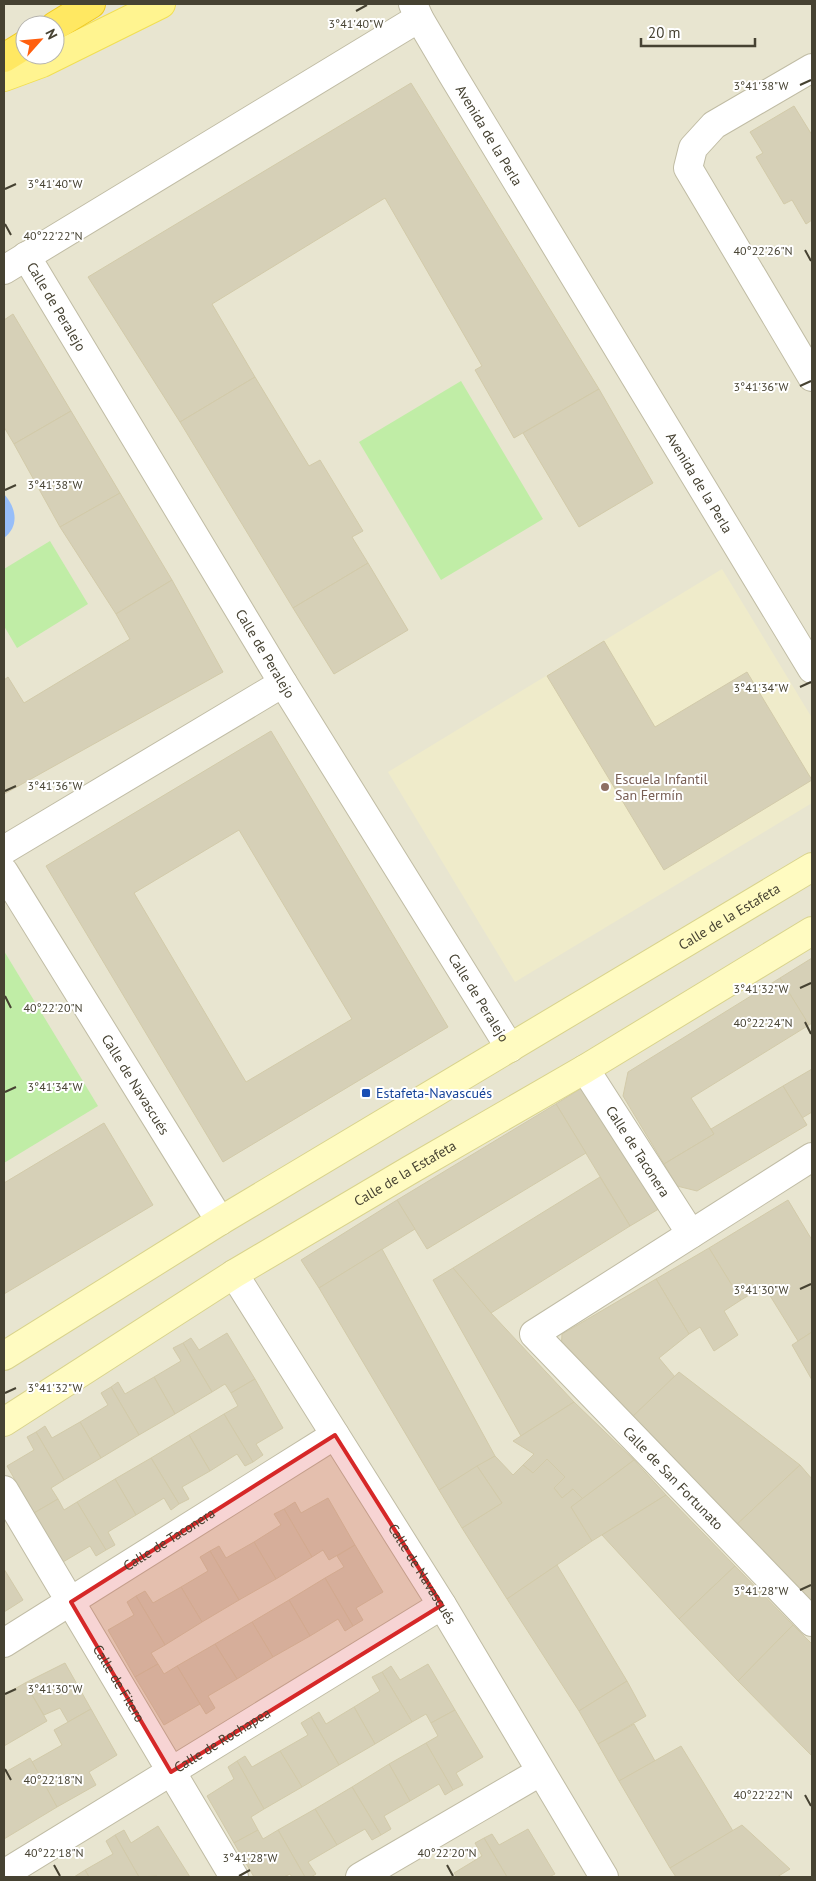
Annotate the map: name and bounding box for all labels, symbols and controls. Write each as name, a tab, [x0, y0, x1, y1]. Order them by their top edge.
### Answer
north arrow	[15, 15, 65, 65]
scale bar	[641, 15, 755, 47]
text: 3°41'40"W	[329, 16, 383, 31]
text: 20 m	[648, 23, 681, 42]
text: N	[41, 26, 62, 42]
text: 3°41'38"W	[734, 78, 788, 93]
street label: Avenida de la Perla	[452, 82, 527, 189]
text: 3°41'40"W	[28, 176, 82, 191]
text: 40°22'22"N	[23, 228, 83, 243]
text: 40°22'26"N	[733, 243, 793, 258]
street label: Calle de Peralejo	[23, 259, 90, 354]
text: 3°41'36"W	[734, 379, 788, 394]
street label: Avenida de la Perla	[662, 429, 737, 536]
text: 3°41'38"W	[28, 477, 82, 492]
street label: Calle de Peralejo	[232, 606, 299, 701]
text: 3°41'34"W	[734, 680, 788, 695]
place label: Escuela Infantil San Fermín	[615, 770, 708, 804]
text: 3°41'36"W	[28, 778, 82, 793]
marker: Escuela Infantil San Fermín	[599, 781, 611, 793]
street label: Calle de la Estafeta	[675, 879, 783, 954]
street label: Calle de Peralejo	[444, 950, 513, 1045]
text: 3°41'32"W	[734, 981, 788, 996]
text: 40°22'20"N	[23, 1000, 83, 1015]
text: 40°22'24"N	[733, 1015, 793, 1030]
street label: Calle de Navascués	[98, 1031, 174, 1138]
text: 3°41'34"W	[28, 1079, 82, 1094]
place label: Estafeta-Navascués	[376, 1084, 492, 1102]
marker: Estafeta-Navascués	[360, 1087, 372, 1099]
street label: Calle de Taconera	[602, 1102, 674, 1201]
street label: Calle de la Estafeta	[351, 1136, 459, 1210]
text: 3°41'30"W	[734, 1282, 788, 1297]
text: 3°41'32"W	[28, 1380, 82, 1395]
street label: Calle de San Fortunato	[619, 1423, 727, 1534]
street label: Calle de Taconera	[120, 1504, 218, 1575]
street label: Calle de Navascués	[384, 1520, 460, 1627]
text: 3°41'28"W	[734, 1583, 788, 1598]
street label: Calle de Fitero	[89, 1641, 149, 1726]
text: 3°41'30"W	[28, 1681, 82, 1696]
street label: Calle de Rochapea	[171, 1704, 274, 1776]
text: 40°22'18"N	[23, 1772, 83, 1787]
text: 40°22'22"N	[733, 1787, 793, 1802]
text: 40°22'18"N	[24, 1845, 84, 1860]
text: 40°22'20"N	[417, 1845, 477, 1860]
text: 3°41'28"W	[223, 1850, 277, 1865]

